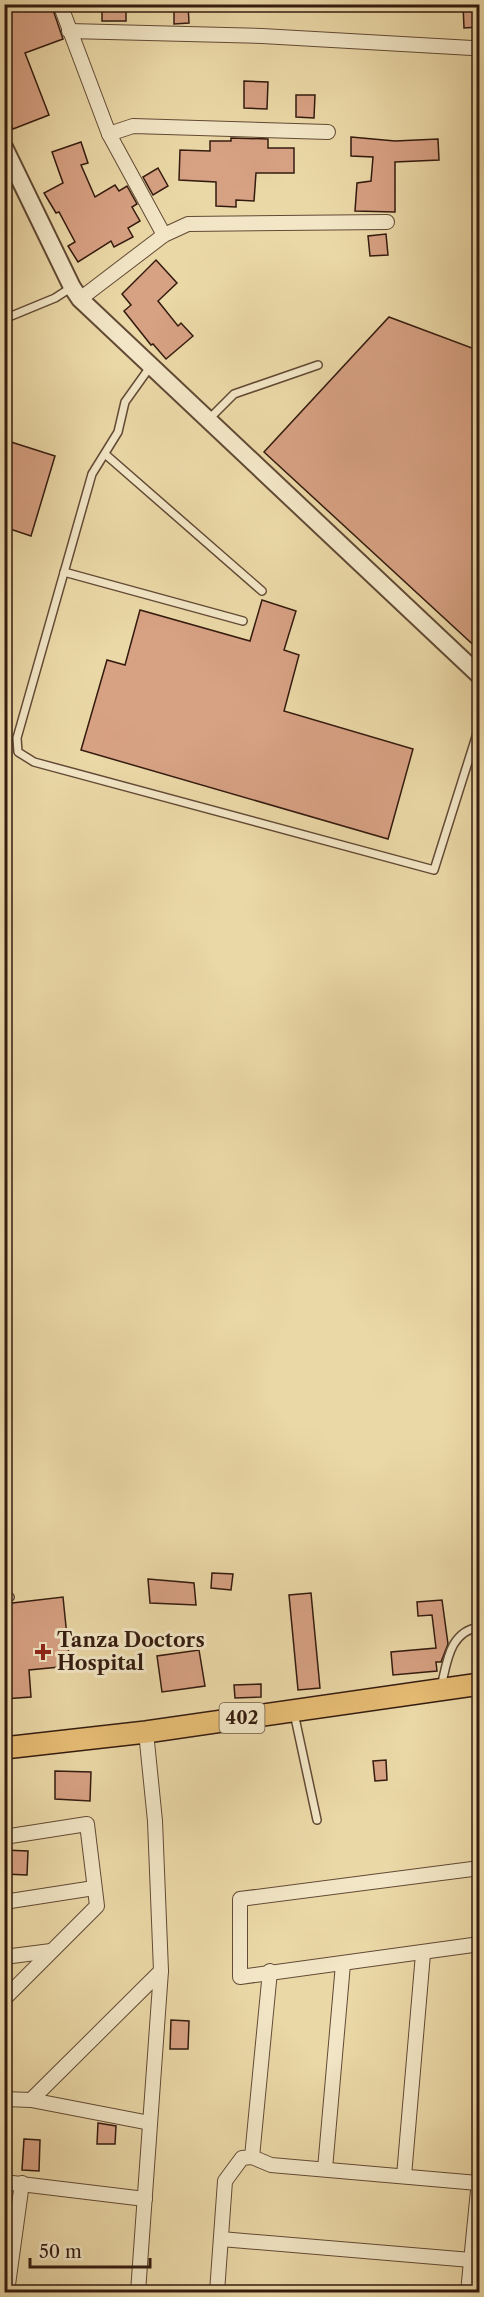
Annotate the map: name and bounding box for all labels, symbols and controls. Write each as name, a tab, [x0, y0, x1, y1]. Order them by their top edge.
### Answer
place label: Tanza Doctors Hospital	[57, 1628, 205, 1675]
marker: Tanza Doctors Hospital	[34, 1643, 52, 1661]
road number: 402	[220, 1703, 264, 1733]
scale bar	[30, 2231, 150, 2269]
text: 50 m	[39, 2241, 82, 2263]

